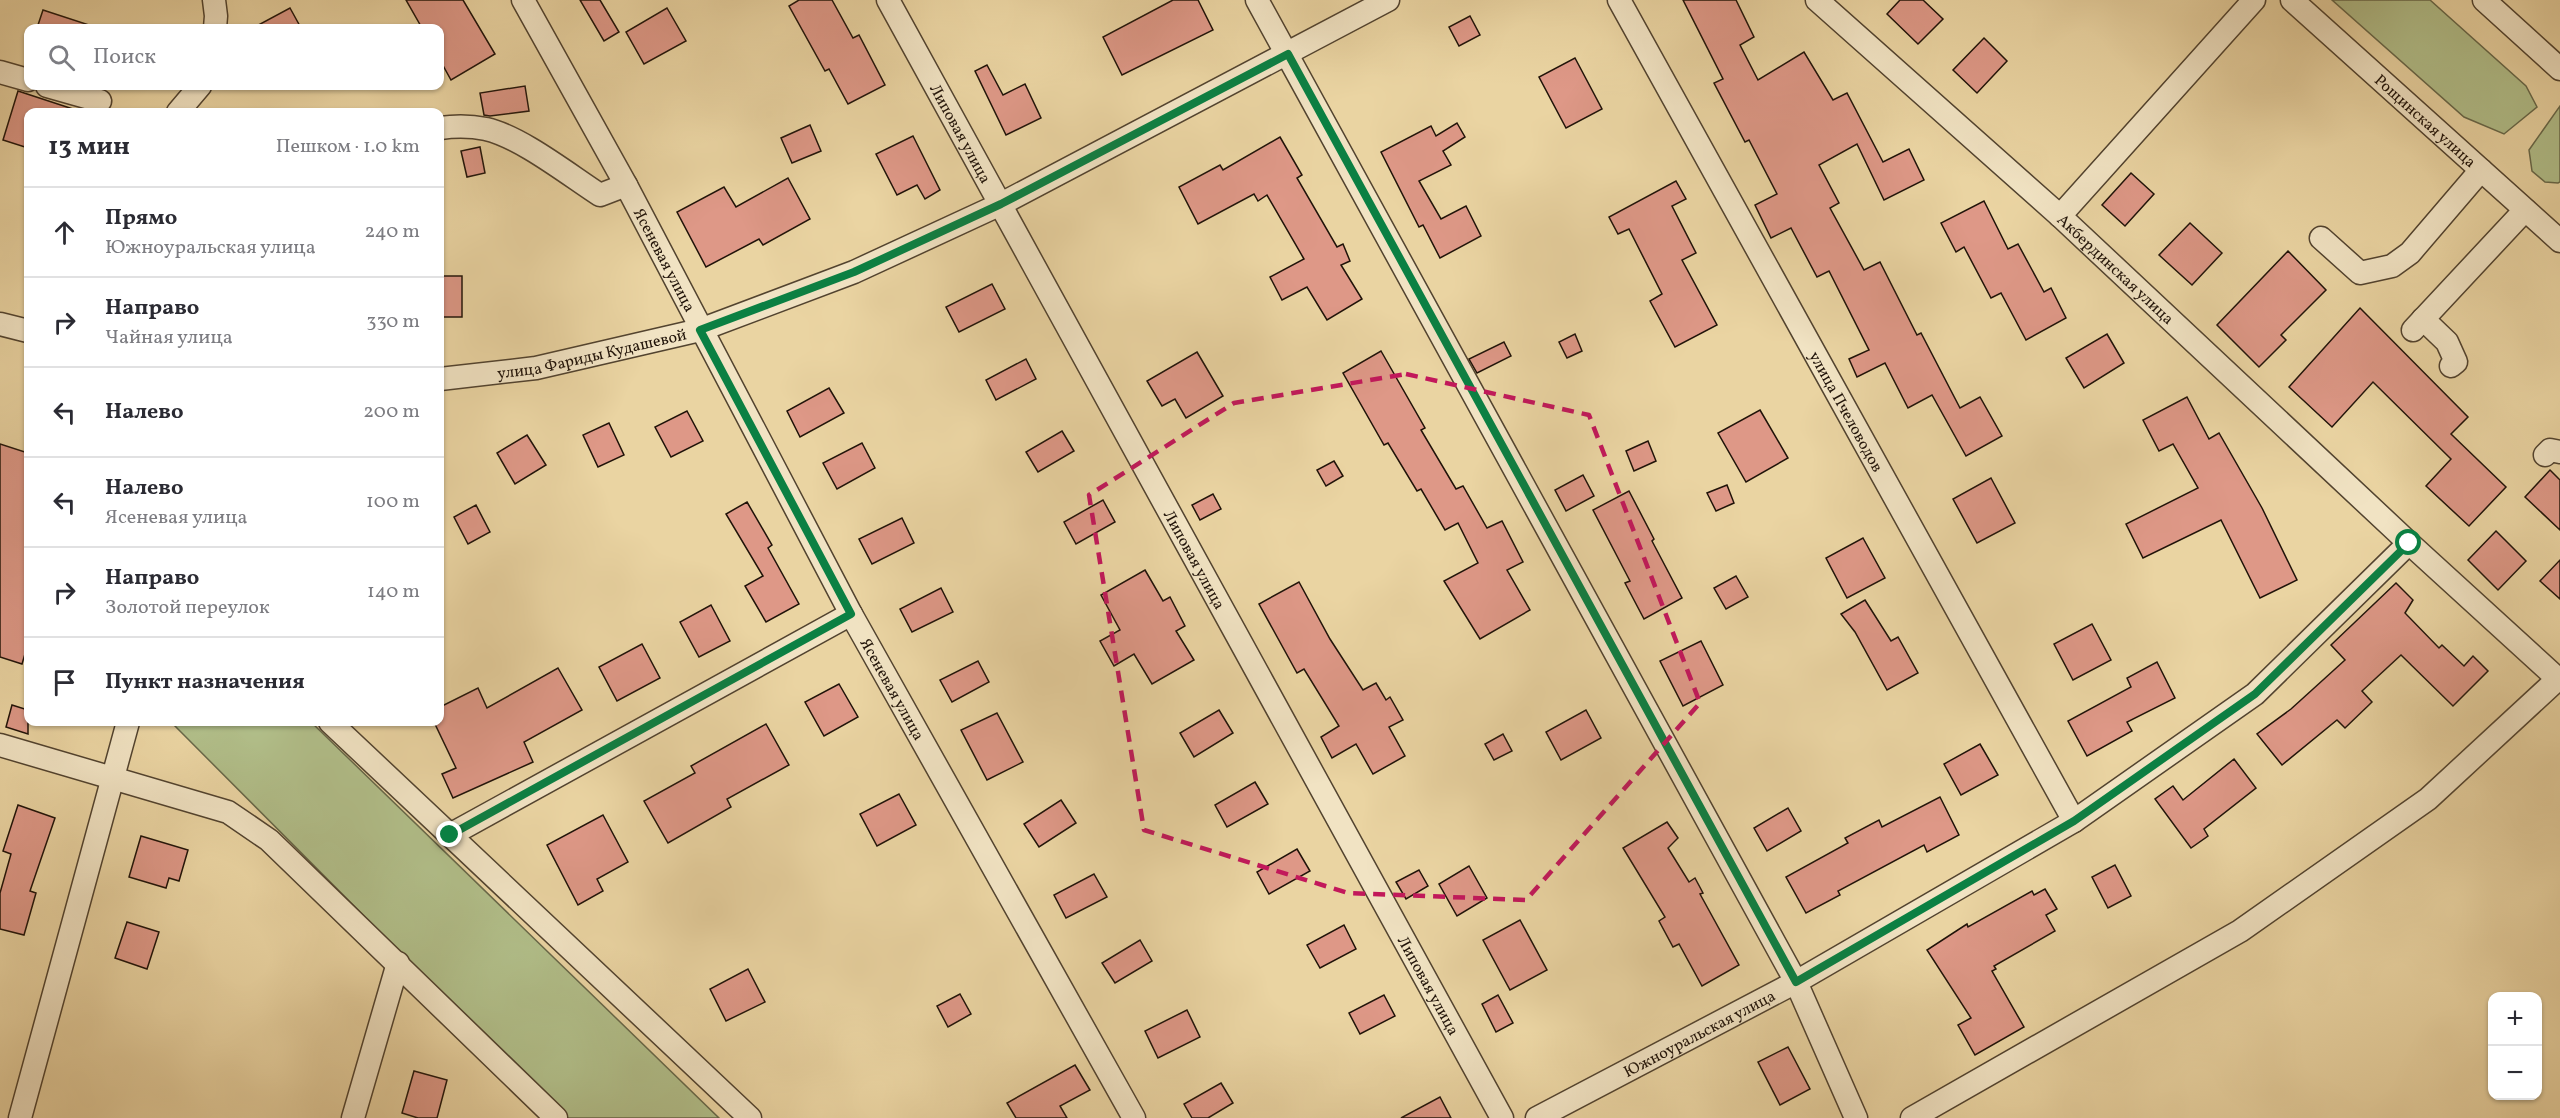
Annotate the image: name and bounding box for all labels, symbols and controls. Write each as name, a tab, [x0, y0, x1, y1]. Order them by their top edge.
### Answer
search box	[24, 24, 444, 90]
icon: search	[45, 41, 78, 74]
text: Поиск	[93, 42, 156, 73]
street label: Рощинская улица	[2369, 70, 2480, 174]
street label: Липовая улица	[923, 81, 996, 188]
text: 13 мин	[48, 129, 130, 165]
text: Пешком · 1.0 km	[276, 133, 420, 161]
text: Прямо	[105, 203, 177, 234]
street label: Ясеневая улица	[627, 205, 700, 316]
street label: Акбердинская улица	[2051, 210, 2178, 330]
icon: ahead	[48, 216, 81, 249]
text: 240 m	[365, 218, 420, 246]
text: Южноуральская улица	[105, 234, 316, 262]
text: Направо	[105, 293, 199, 324]
icon: right	[48, 306, 81, 339]
text: 330 m	[366, 308, 420, 336]
text: Чайная улица	[105, 324, 233, 352]
street label: улица Фариды Кудашевой	[496, 324, 689, 385]
street label: улица Пчеловодов	[1803, 348, 1887, 476]
icon: left	[48, 396, 81, 429]
text: Налево	[105, 397, 184, 428]
text: 200 m	[363, 398, 420, 426]
text: Налево	[105, 473, 184, 504]
icon: left	[48, 486, 81, 519]
text: 100 m	[366, 488, 420, 516]
text: Ясеневая улица	[105, 504, 248, 532]
street label: Липовая улица	[1157, 507, 1230, 614]
route start	[2395, 529, 2421, 555]
text: Направо	[105, 563, 199, 594]
icon: right	[48, 576, 81, 609]
text: 140 m	[367, 578, 420, 606]
text: Золотой переулок	[105, 594, 270, 622]
street label: Ясеневая улица	[854, 635, 929, 745]
icon: arrive	[48, 666, 81, 699]
text: Пункт назначения	[105, 667, 305, 698]
route end	[436, 821, 462, 847]
street label: Липовая улица	[1391, 933, 1463, 1040]
street label: Южноуральская улица	[1620, 986, 1780, 1084]
map controls	[2488, 992, 2542, 1100]
button: +	[2488, 992, 2542, 1046]
button: −	[2488, 1046, 2542, 1100]

